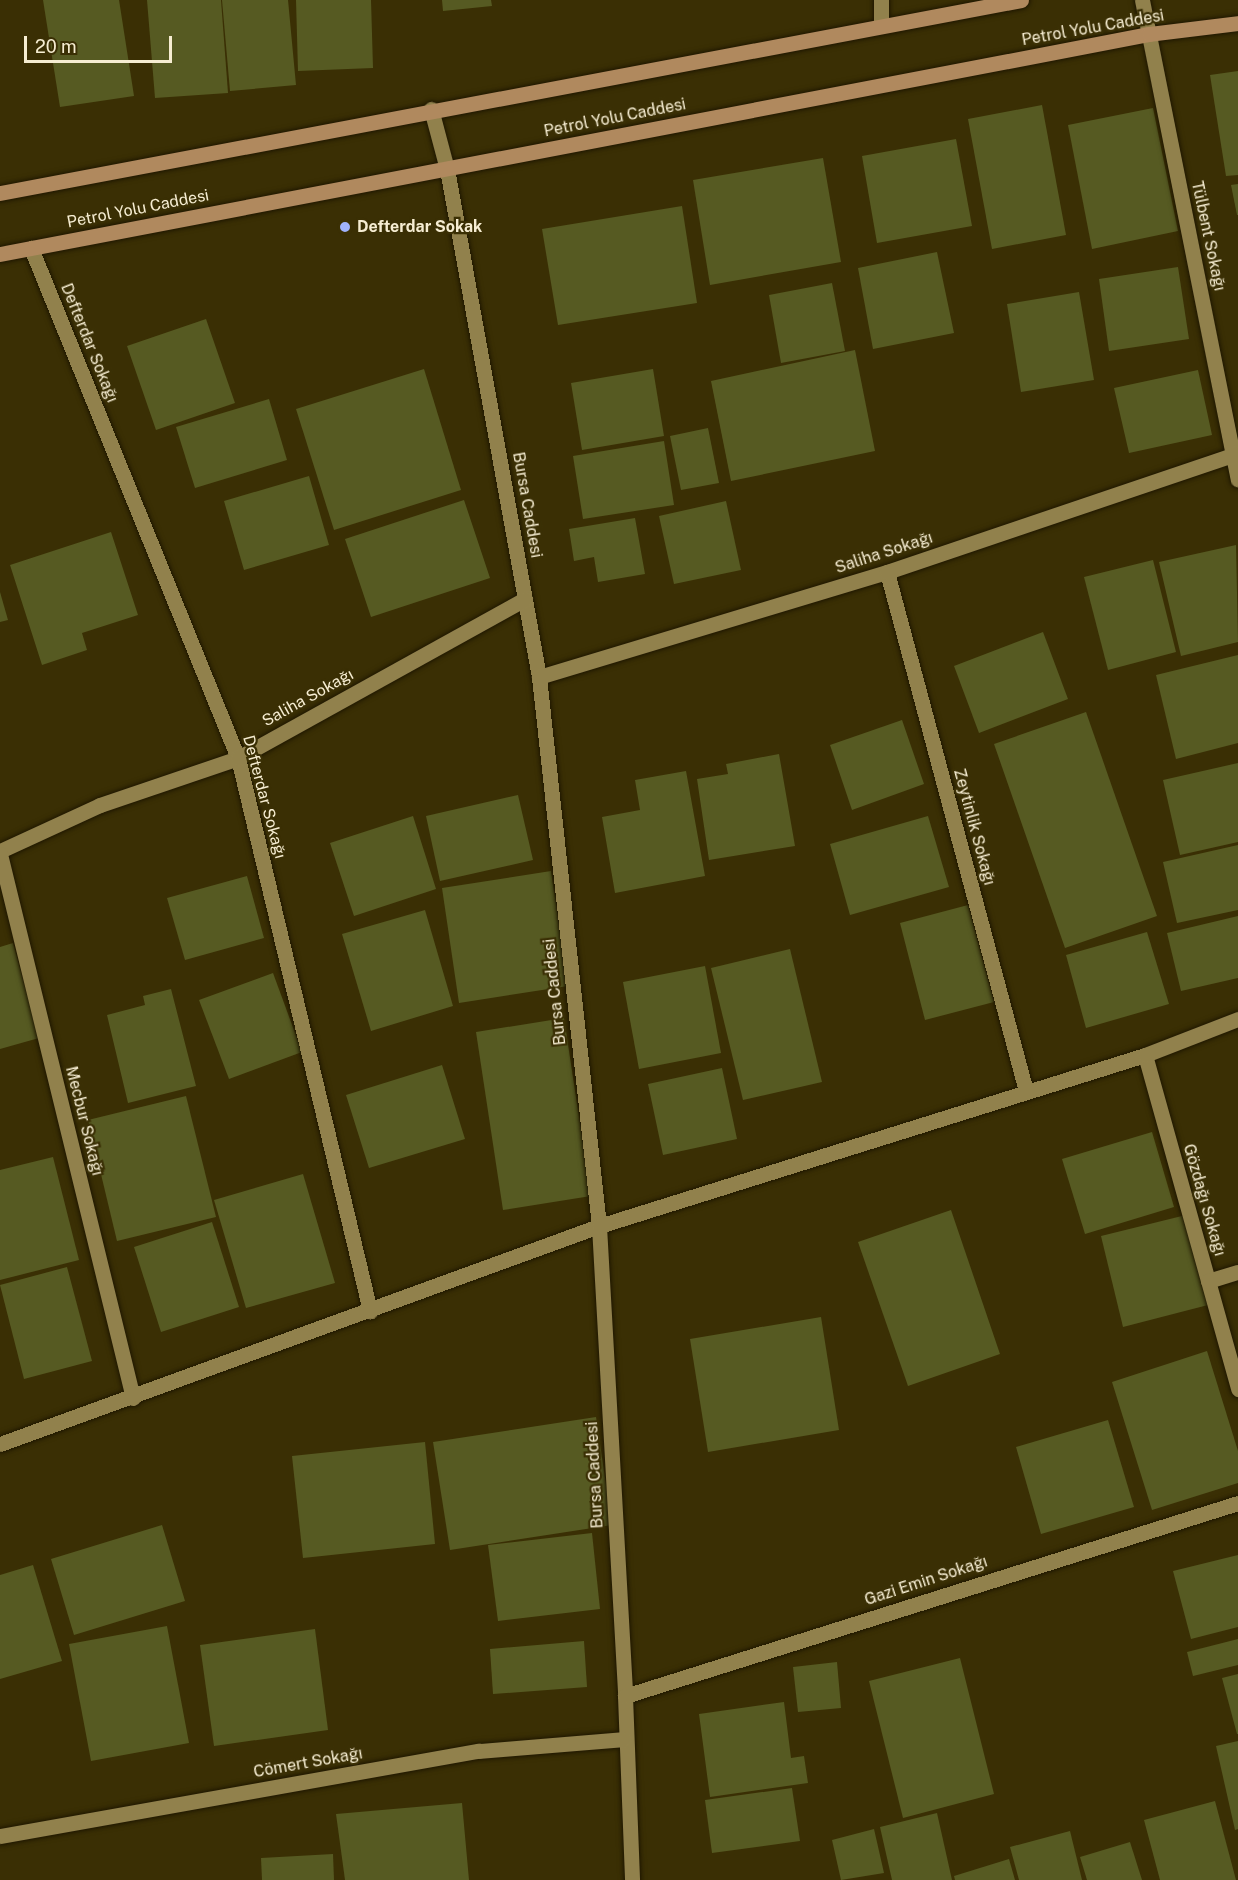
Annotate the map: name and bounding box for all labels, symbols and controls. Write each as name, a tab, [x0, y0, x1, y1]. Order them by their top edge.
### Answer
street label: Petrol Yolu Caddesi	[1020, 6, 1166, 50]
scale bar	[27, 24, 176, 62]
text: 20 m	[35, 36, 77, 57]
street label: Petrol Yolu Caddesi	[542, 95, 688, 141]
street label: Tülbent Sokağı	[1187, 179, 1229, 293]
street label: Petrol Yolu Caddesi	[65, 186, 211, 232]
place label: Defterdar Sokak	[357, 217, 482, 237]
marker: Defterdar Sokak	[338, 220, 352, 234]
street label: Defterdar Sokağı	[56, 281, 122, 405]
street label: Bursa Caddesi	[508, 451, 546, 559]
street label: Saliha Sokağı	[833, 528, 935, 578]
street label: Saliha Sokağı	[259, 665, 357, 731]
street label: Defterdar Sokağı	[238, 733, 290, 861]
street label: Zeytinlik Sokağı	[949, 767, 999, 887]
street label: Bursa Caddesi	[540, 938, 570, 1046]
street label: Mecbur Sokağı	[61, 1064, 107, 1178]
street label: Gözdağı Sokağı	[1179, 1142, 1229, 1258]
street label: Bursa Caddesi	[583, 1421, 607, 1529]
street label: Gazi Emin Sokağı	[862, 1552, 990, 1610]
street label: Cömert Sokağı	[252, 1744, 364, 1782]

